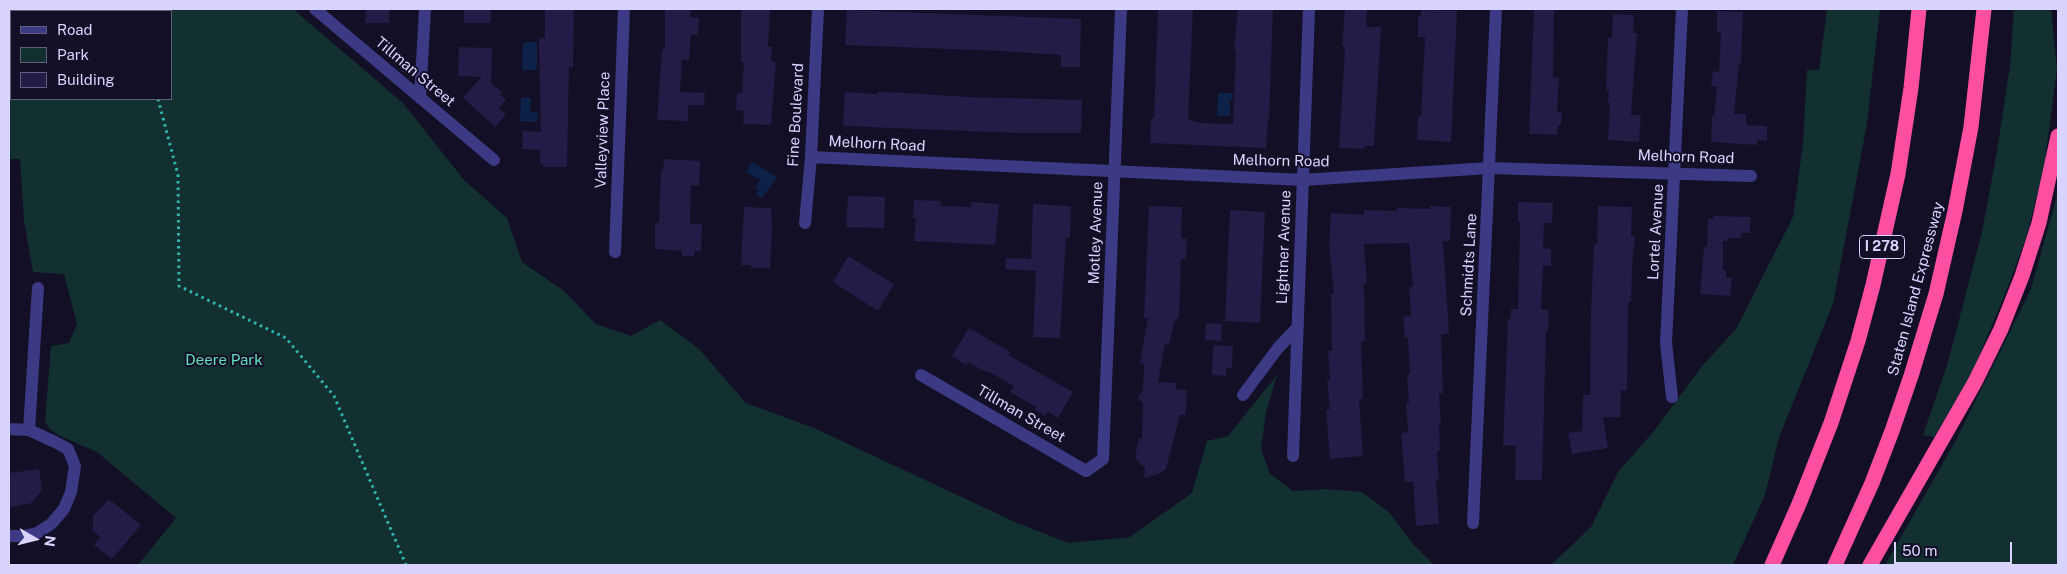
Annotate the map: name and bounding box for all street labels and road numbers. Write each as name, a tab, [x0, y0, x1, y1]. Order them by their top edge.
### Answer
street label: Tillman Street	[371, 33, 459, 111]
street label: Fine Boulevard	[784, 63, 808, 167]
street label: Valleyview Place	[592, 71, 614, 189]
street label: Melhorn Road	[828, 132, 926, 156]
street label: Melhorn Road	[1637, 146, 1735, 168]
street label: Melhorn Road	[1232, 151, 1330, 171]
street label: Motley Avenue	[1085, 181, 1107, 285]
street label: Lortel Avenue	[1644, 183, 1668, 281]
street label: Lightner Avenue	[1273, 190, 1295, 304]
street label: Staten Island Expressway	[1884, 200, 1948, 378]
street label: Schmidts Lane	[1457, 213, 1481, 317]
road number: I 278	[1860, 236, 1904, 258]
street label: Tillman Street	[974, 381, 1068, 447]

